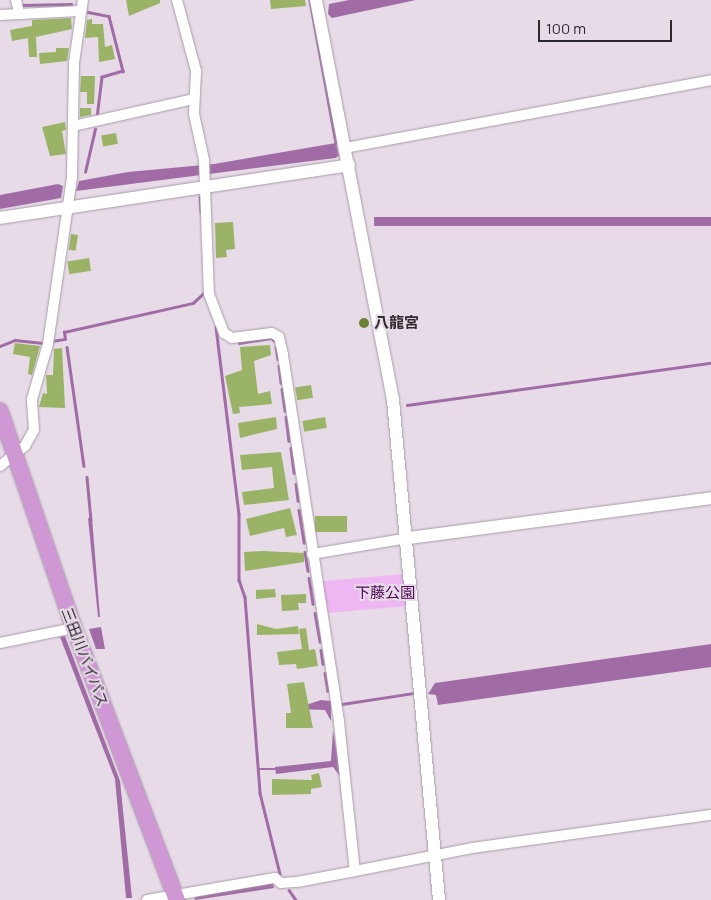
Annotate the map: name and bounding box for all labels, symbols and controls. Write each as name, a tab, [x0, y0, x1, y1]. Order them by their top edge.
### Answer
scale bar	[541, 10, 675, 42]
text: 100 m	[546, 18, 586, 39]
place label: 八龍宮	[374, 314, 419, 332]
marker: 八龍宮	[358, 317, 370, 329]
park label: 下藤公園	[355, 584, 415, 602]
street label: 三田川バイパス	[58, 605, 112, 709]

